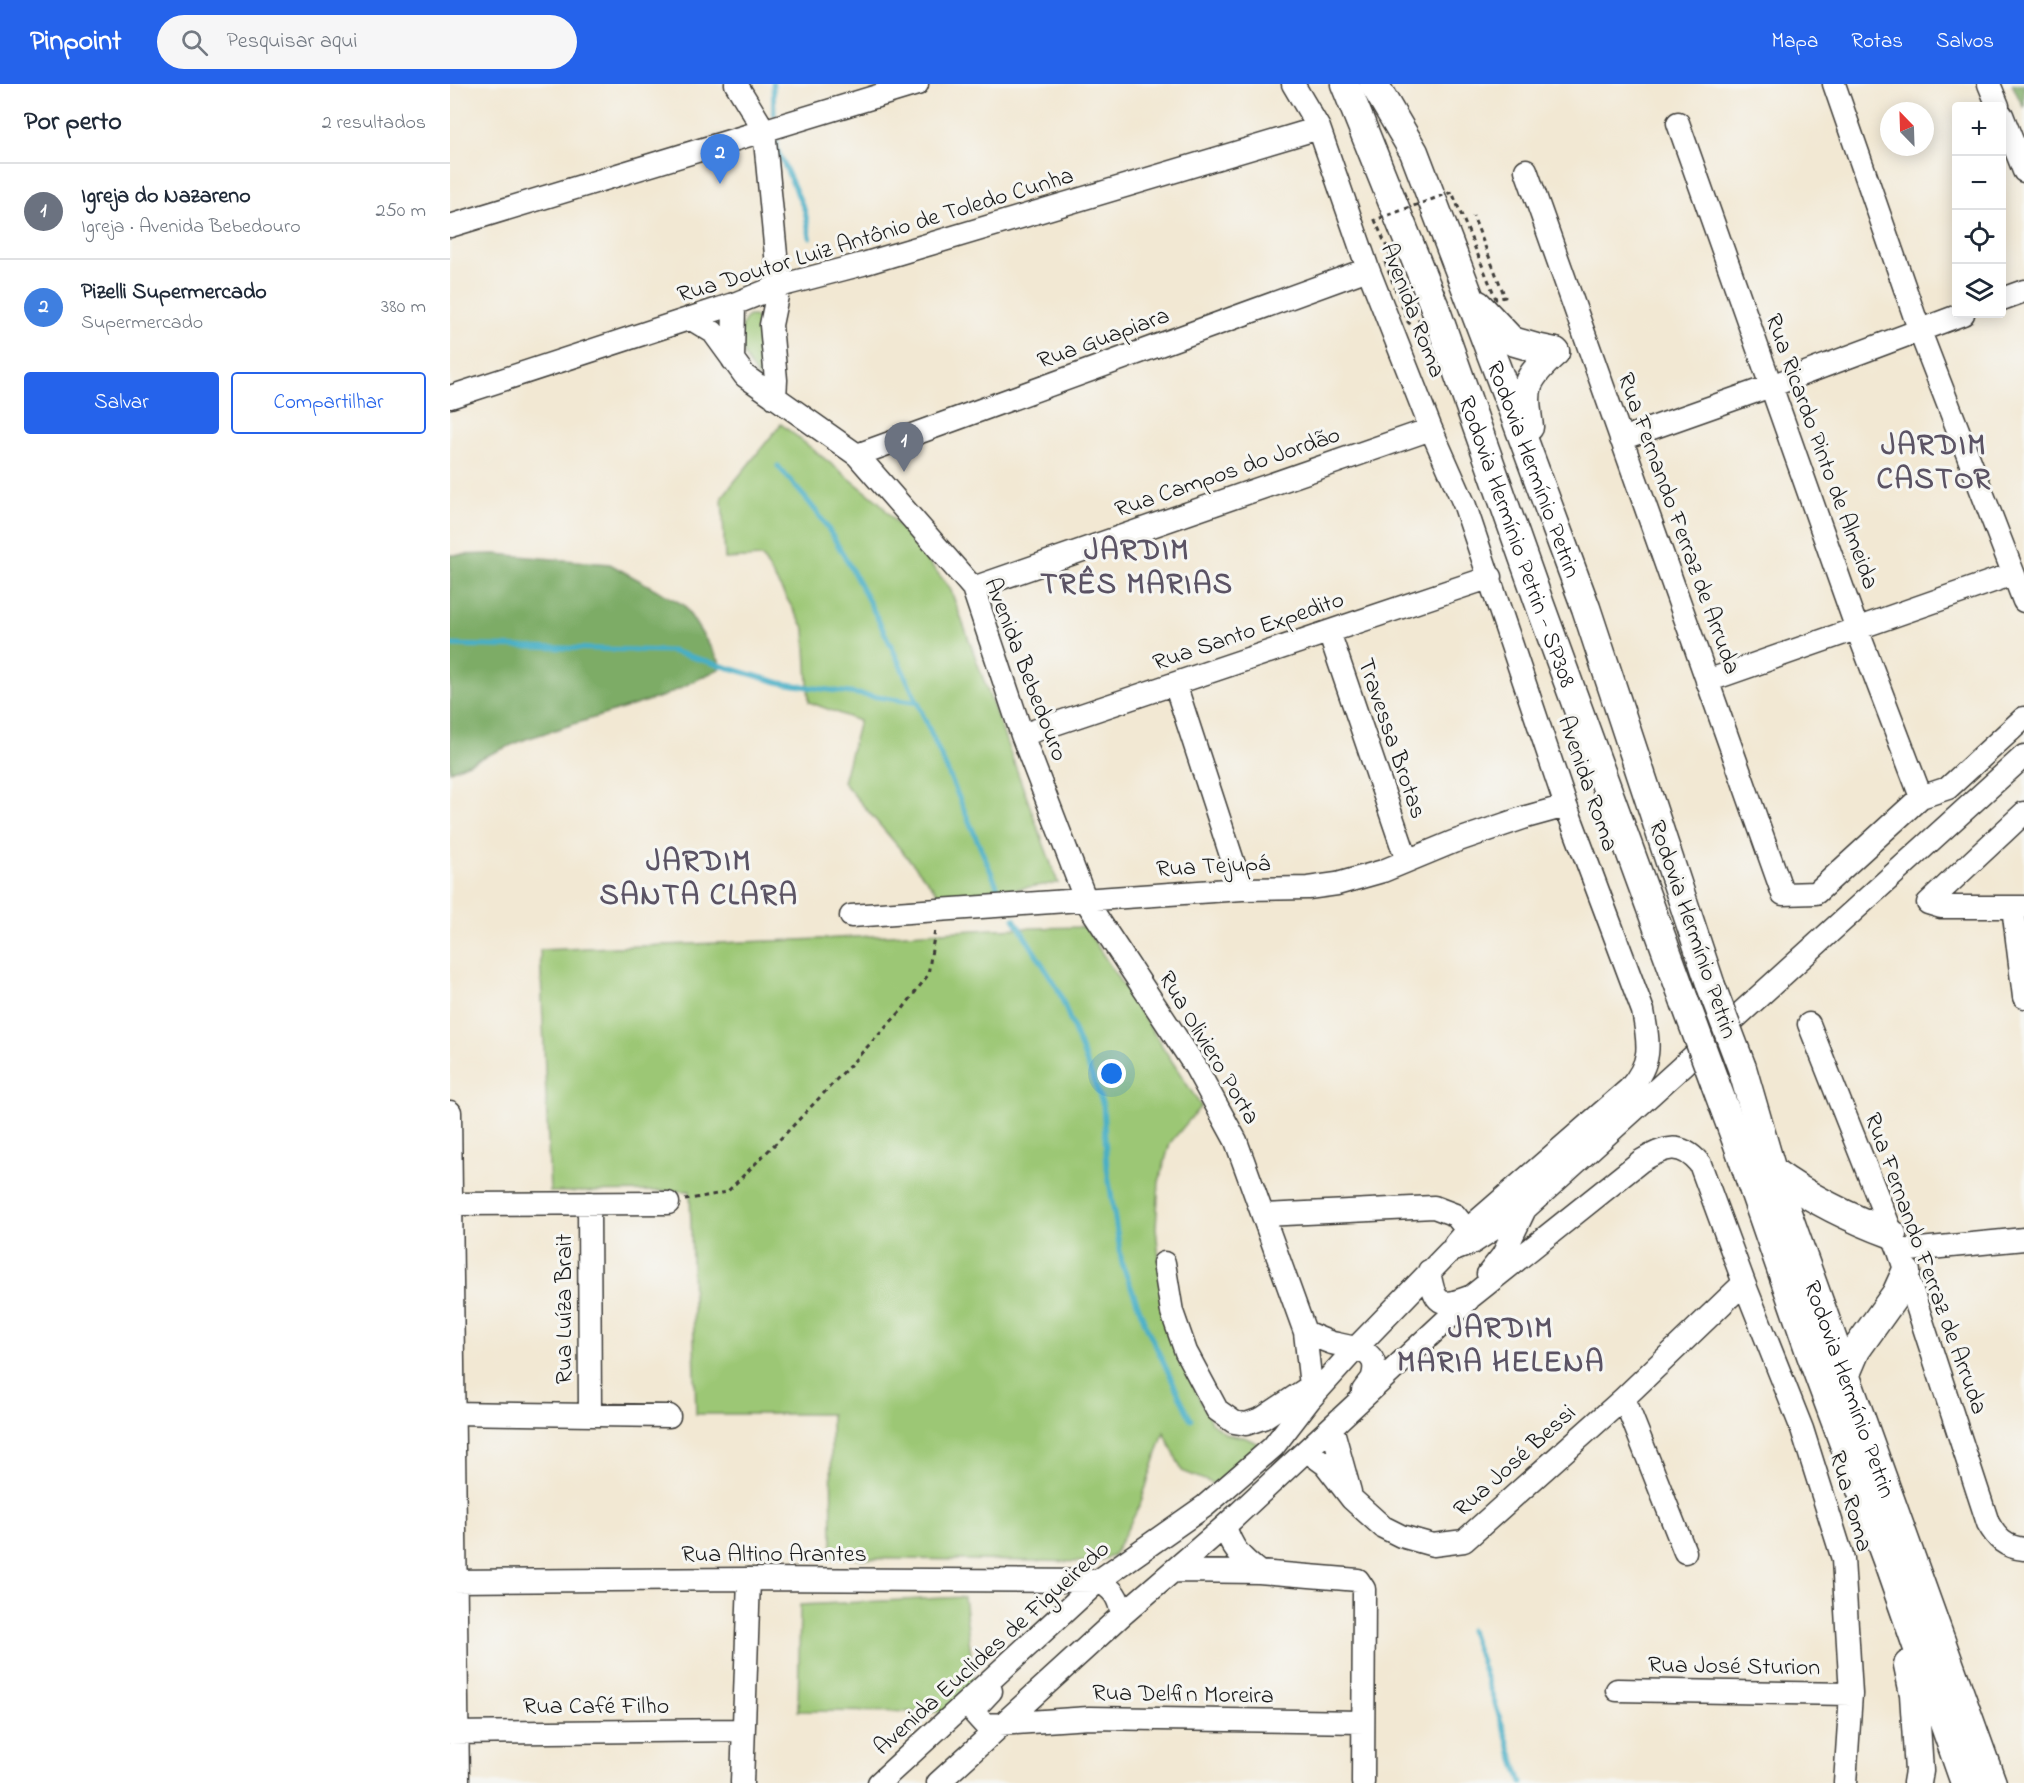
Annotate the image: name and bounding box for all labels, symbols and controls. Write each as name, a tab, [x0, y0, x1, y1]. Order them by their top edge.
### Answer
search box	[157, 15, 577, 69]
text: Pinpoint	[30, 22, 121, 63]
icon: search	[178, 26, 211, 59]
text: Pesquisar aqui	[226, 26, 357, 58]
text: Mapa	[1771, 27, 1818, 57]
text: Rotas	[1851, 27, 1903, 57]
text: Salvos	[1936, 27, 1994, 57]
north arrow	[1880, 102, 1934, 156]
map controls	[1952, 102, 2006, 318]
button: +	[1952, 102, 2006, 156]
text: Por perto	[24, 104, 122, 142]
text: 2 resultados	[322, 109, 426, 138]
pin: 2	[700, 135, 740, 184]
button: −	[1952, 156, 2006, 210]
street label: Rua Doutor Luiz Antônio de Toledo Cunha	[673, 159, 1078, 313]
text: Igreja do Nazareno	[81, 181, 251, 213]
text: 1	[40, 197, 47, 226]
text: 250 m	[375, 197, 426, 226]
button: locate	[1952, 210, 2006, 264]
text: Igreja · Avenida Bebedouro	[81, 213, 301, 242]
street label: Avenida Roma	[1370, 239, 1453, 383]
button: layers	[1952, 264, 2006, 318]
text: Pizelli Supermercado	[81, 277, 267, 309]
text: 2	[39, 293, 48, 322]
text: 380 m	[381, 293, 426, 322]
street label: Rua Guapiara	[1033, 299, 1175, 379]
text: Supermercado	[81, 309, 203, 338]
street label: Rua Ricardo Pinto de Almeida	[1754, 309, 1887, 594]
street label: Rodovia Hermínio Petrin	[1475, 356, 1588, 583]
street label: Rua Fernando Ferraz de Arruda	[1607, 368, 1749, 679]
button: Salvar	[24, 372, 219, 434]
button: Compartilhar	[231, 372, 426, 434]
street label: Rodovia Hermínio Petrin - SP308	[1448, 392, 1584, 693]
street label: Rua Campos do Jordão	[1110, 418, 1345, 528]
pin: 1	[884, 422, 924, 472]
district label: JARDIM CASTOR	[1877, 425, 1991, 503]
district label: JARDIM TRÊS MARIAS	[1040, 530, 1234, 608]
street label: Avenida Bebedouro	[974, 573, 1076, 767]
street label: Rua Santo Expedito	[1149, 583, 1349, 681]
street label: Travessa Brotas	[1347, 654, 1434, 824]
street label: Avenida Roma	[1547, 711, 1626, 856]
street label: Rodovia Hermínio Petrin	[1638, 816, 1745, 1044]
district label: JARDIM SANTA CLARA	[600, 841, 798, 919]
street label: Rua Tejupá	[1155, 847, 1271, 888]
street label: Rua Oliviero Porta	[1148, 965, 1268, 1132]
your location	[1097, 1059, 1126, 1088]
street label: Rua Fernando Ferraz de Arruda	[1854, 1108, 1996, 1419]
street label: Rua Luíza Brait	[548, 1234, 583, 1384]
street label: Rodovia Hermínio Petrin	[1793, 1276, 1903, 1504]
district label: JARDIM MARIA HELENA	[1397, 1308, 1605, 1386]
street label: Rua José Bessi	[1446, 1397, 1585, 1527]
street label: Rua Roma	[1819, 1447, 1881, 1556]
street label: Avenida Euclides de Figueiredo	[867, 1533, 1119, 1765]
street label: Rua Altino Arantes	[681, 1538, 867, 1573]
street label: Rua José Sturion	[1648, 1648, 1820, 1687]
street label: Rua Delfin Moreira	[1092, 1676, 1274, 1715]
street label: Rua Café Filho	[523, 1690, 669, 1725]

